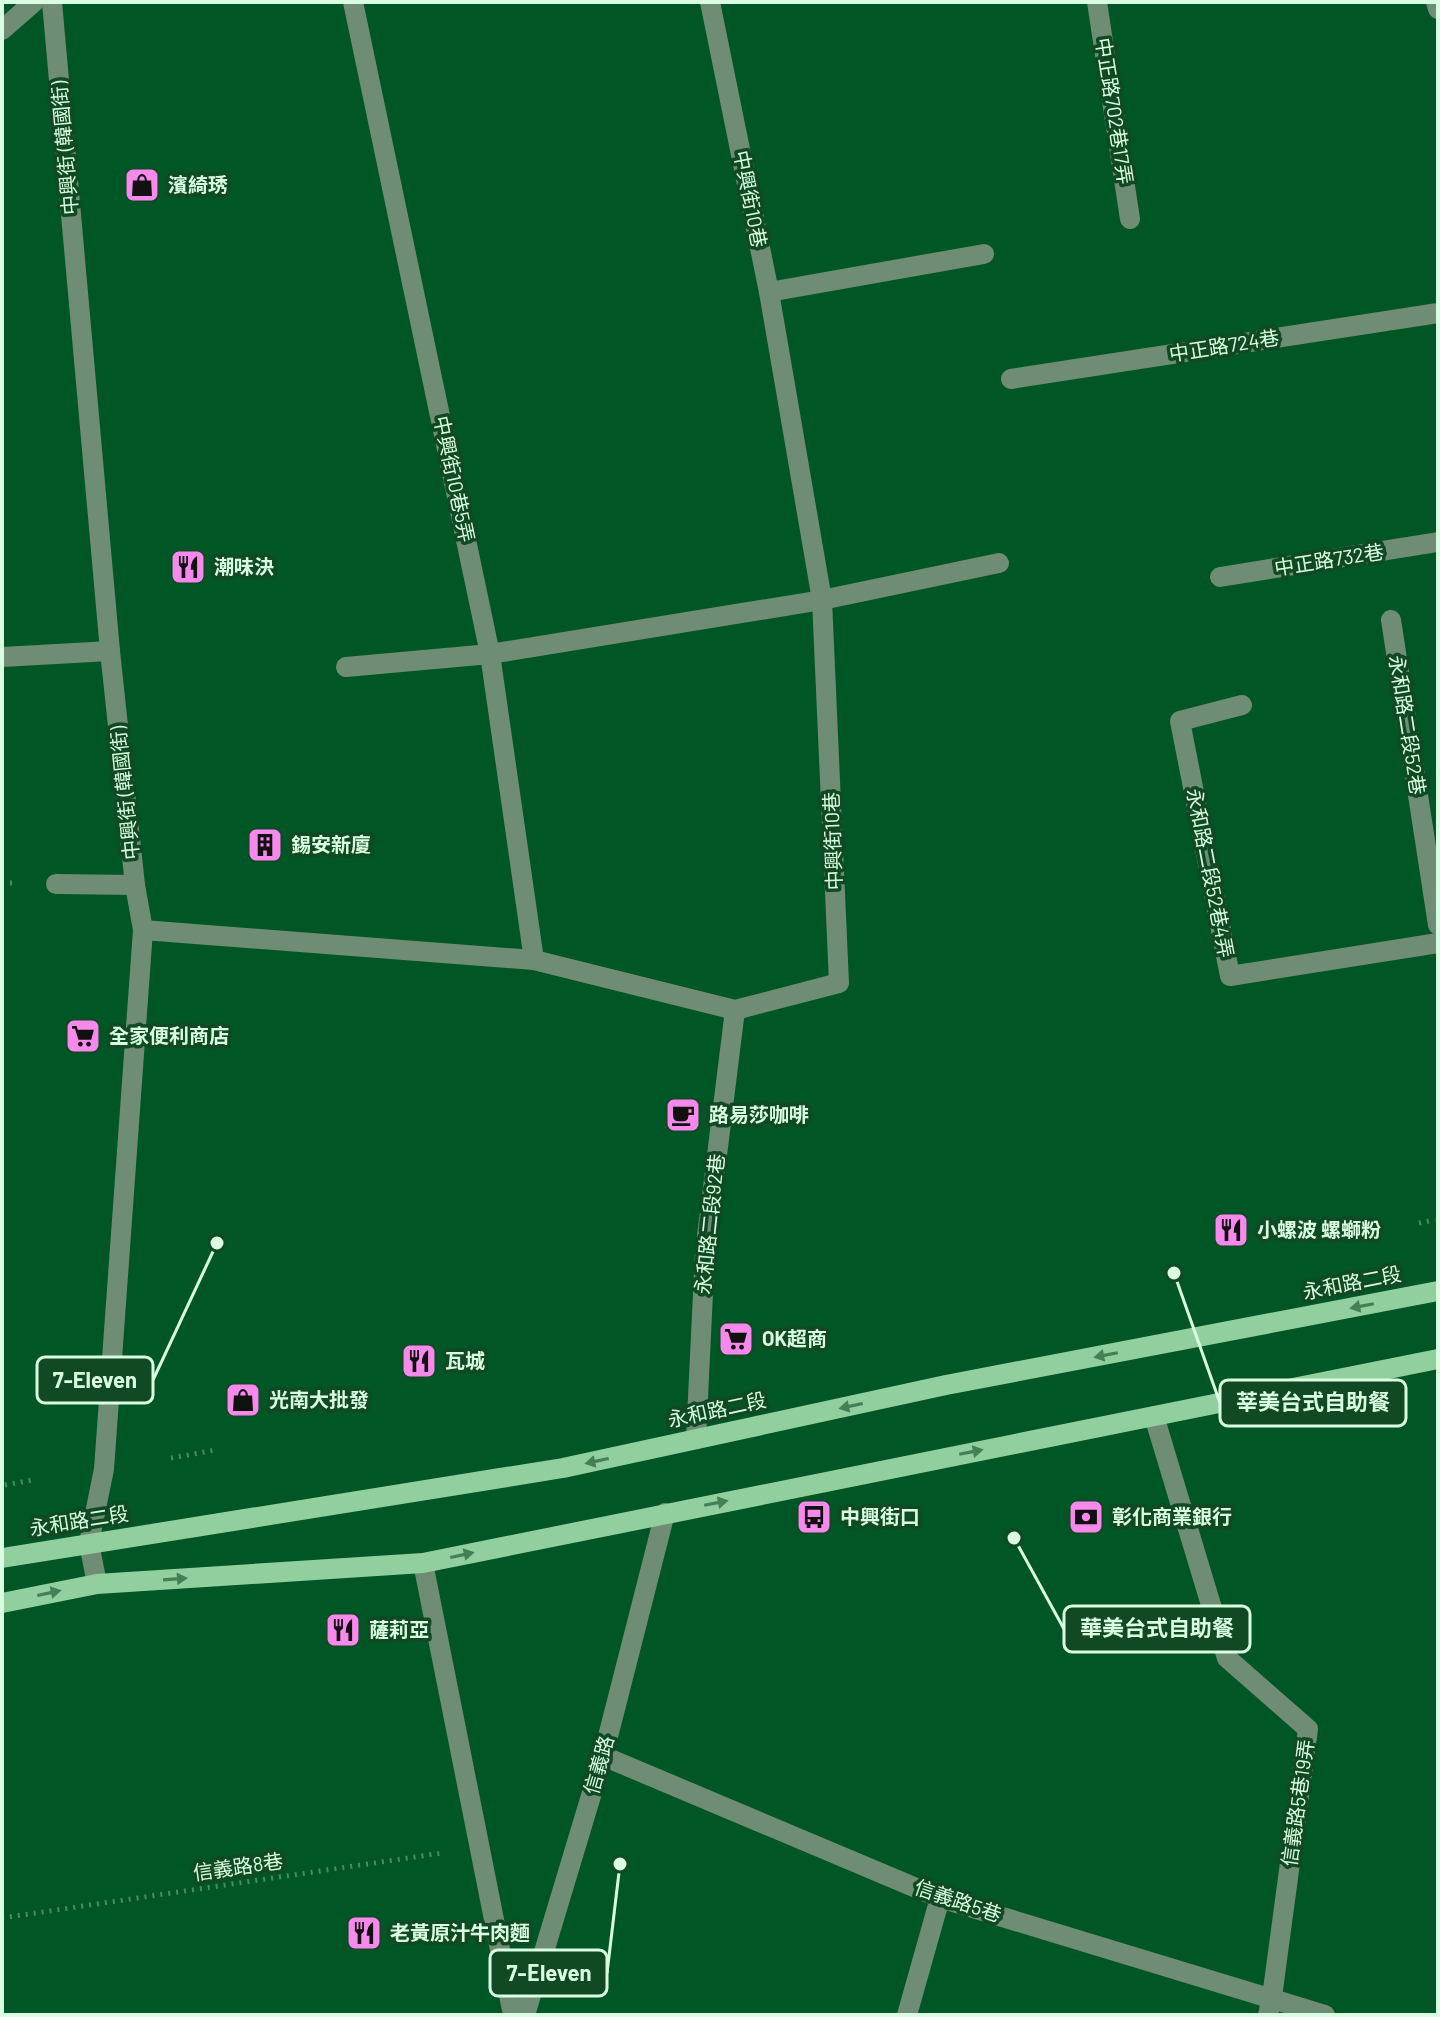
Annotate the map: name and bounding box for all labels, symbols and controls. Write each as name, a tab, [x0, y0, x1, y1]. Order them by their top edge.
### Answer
street label: 中正路702巷17弄	[1092, 36, 1138, 186]
street label: 中興街 (韓國街)	[46, 79, 82, 216]
street label: 中興街10巷	[730, 148, 772, 249]
shop icon: 濱綺琇	[123, 166, 161, 204]
place label: 濱綺琇	[168, 172, 228, 196]
street label: 中正路724巷	[1167, 324, 1281, 366]
street label: 中興街10巷5弄	[430, 413, 480, 544]
street label: 中正路732巷	[1272, 539, 1385, 580]
restaurant icon: 潮味決	[169, 548, 207, 586]
place label: 潮味決	[214, 554, 274, 578]
street label: 永和路二段52巷	[1385, 653, 1431, 796]
street label: 中興街 (韓國街)	[105, 724, 143, 861]
street label: 永和路二段52巷4弄	[1183, 786, 1239, 960]
street label: 中興街10巷	[818, 791, 846, 891]
building icon: 錫安新廈	[246, 826, 284, 864]
place label: 錫安新廈	[291, 832, 371, 856]
supermarket icon: 全家便利商店	[64, 1017, 102, 1055]
place label: 全家便利商店	[109, 1023, 229, 1047]
cafe icon: 路易莎咖啡	[664, 1096, 702, 1134]
place label: 路易莎咖啡	[709, 1102, 809, 1126]
street label: 永和路二段92巷	[690, 1152, 728, 1295]
restaurant icon: 小螺波 螺螄粉	[1212, 1211, 1250, 1249]
place label: 小螺波 螺螄粉	[1257, 1217, 1381, 1241]
street label: 永和路二段	[1300, 1261, 1403, 1303]
one-way arrow	[1349, 1300, 1374, 1313]
supermarket icon: OK超商	[717, 1320, 755, 1358]
place label: OK超商	[762, 1326, 827, 1350]
restaurant icon: 瓦城	[400, 1342, 438, 1380]
place label: 瓦城	[445, 1348, 485, 1372]
one-way arrow	[1093, 1349, 1118, 1361]
callout: 7-Eleven	[37, 1357, 153, 1403]
text: 7-Eleven	[53, 1366, 137, 1392]
callout: 莘美台式自助餐	[1220, 1380, 1406, 1426]
shop icon: 光南大批發	[224, 1381, 262, 1419]
place label: 光南大批發	[269, 1387, 369, 1411]
street label: 永和路二段	[665, 1387, 768, 1431]
text: 莘美台式自助餐	[1236, 1388, 1390, 1414]
one-way arrow	[839, 1400, 864, 1413]
one-way arrow	[959, 1446, 984, 1458]
one-way arrow	[584, 1455, 609, 1468]
one-way arrow	[704, 1496, 729, 1509]
bus stop icon: 中興街口	[795, 1498, 833, 1536]
bank icon: 彰化商業銀行	[1067, 1498, 1105, 1536]
street label: 永和路二段	[28, 1500, 130, 1540]
place label: 中興街口	[840, 1504, 920, 1528]
place label: 彰化商業銀行	[1112, 1504, 1232, 1528]
one-way arrow	[449, 1548, 474, 1561]
one-way arrow	[163, 1572, 188, 1585]
one-way arrow	[37, 1586, 62, 1599]
callout: 華美台式自助餐	[1064, 1606, 1250, 1652]
restaurant icon: 薩莉亞	[324, 1611, 362, 1649]
text: 華美台式自助餐	[1080, 1614, 1234, 1640]
place label: 薩莉亞	[369, 1617, 429, 1641]
street label: 信義路	[578, 1733, 618, 1797]
street label: 信義路5巷19弄	[1276, 1738, 1318, 1868]
street label: 信義路8巷	[191, 1848, 284, 1884]
street label: 信義路5巷	[912, 1874, 1005, 1926]
restaurant icon: 老黃原汁牛肉麵	[345, 1914, 383, 1952]
place label: 老黃原汁牛肉麵	[390, 1920, 530, 1944]
callout: 7-Εleven	[490, 1950, 607, 1996]
text: 7-Εleven	[507, 1959, 591, 1985]

